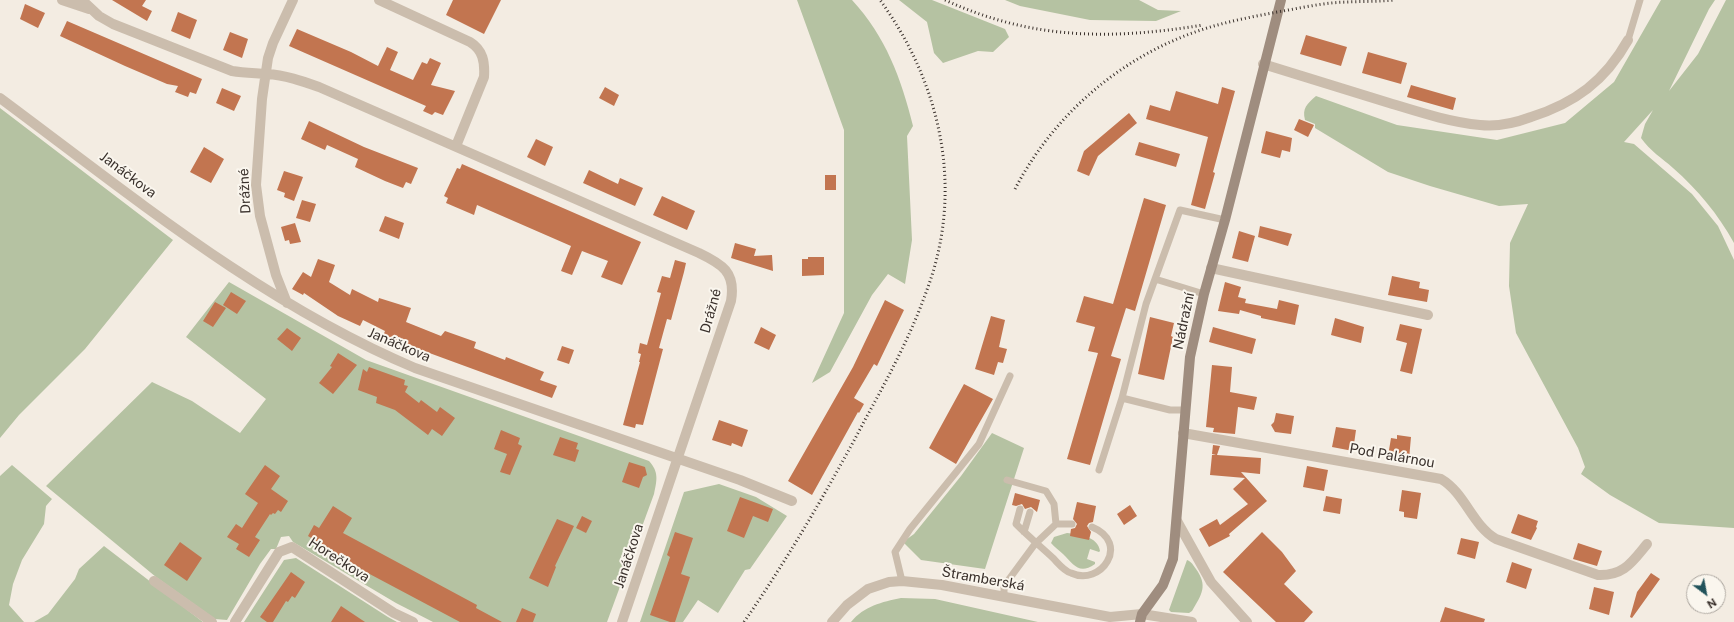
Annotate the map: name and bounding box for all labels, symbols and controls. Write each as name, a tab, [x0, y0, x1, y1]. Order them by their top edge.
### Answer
street label: Janáčkova	[96, 148, 160, 202]
street label: Drážné	[235, 168, 255, 214]
street label: Drážné	[697, 287, 725, 335]
street label: Nádražní	[1170, 291, 1198, 351]
street label: Janáčkova	[365, 324, 433, 366]
street label: Pod Palárnou	[1348, 440, 1436, 472]
street label: Janáčkova	[611, 522, 647, 590]
street label: Horečkova	[305, 534, 373, 586]
street label: Štramberská	[940, 563, 1026, 595]
north arrow	[1686, 574, 1726, 614]
text: N	[1705, 596, 1719, 611]

